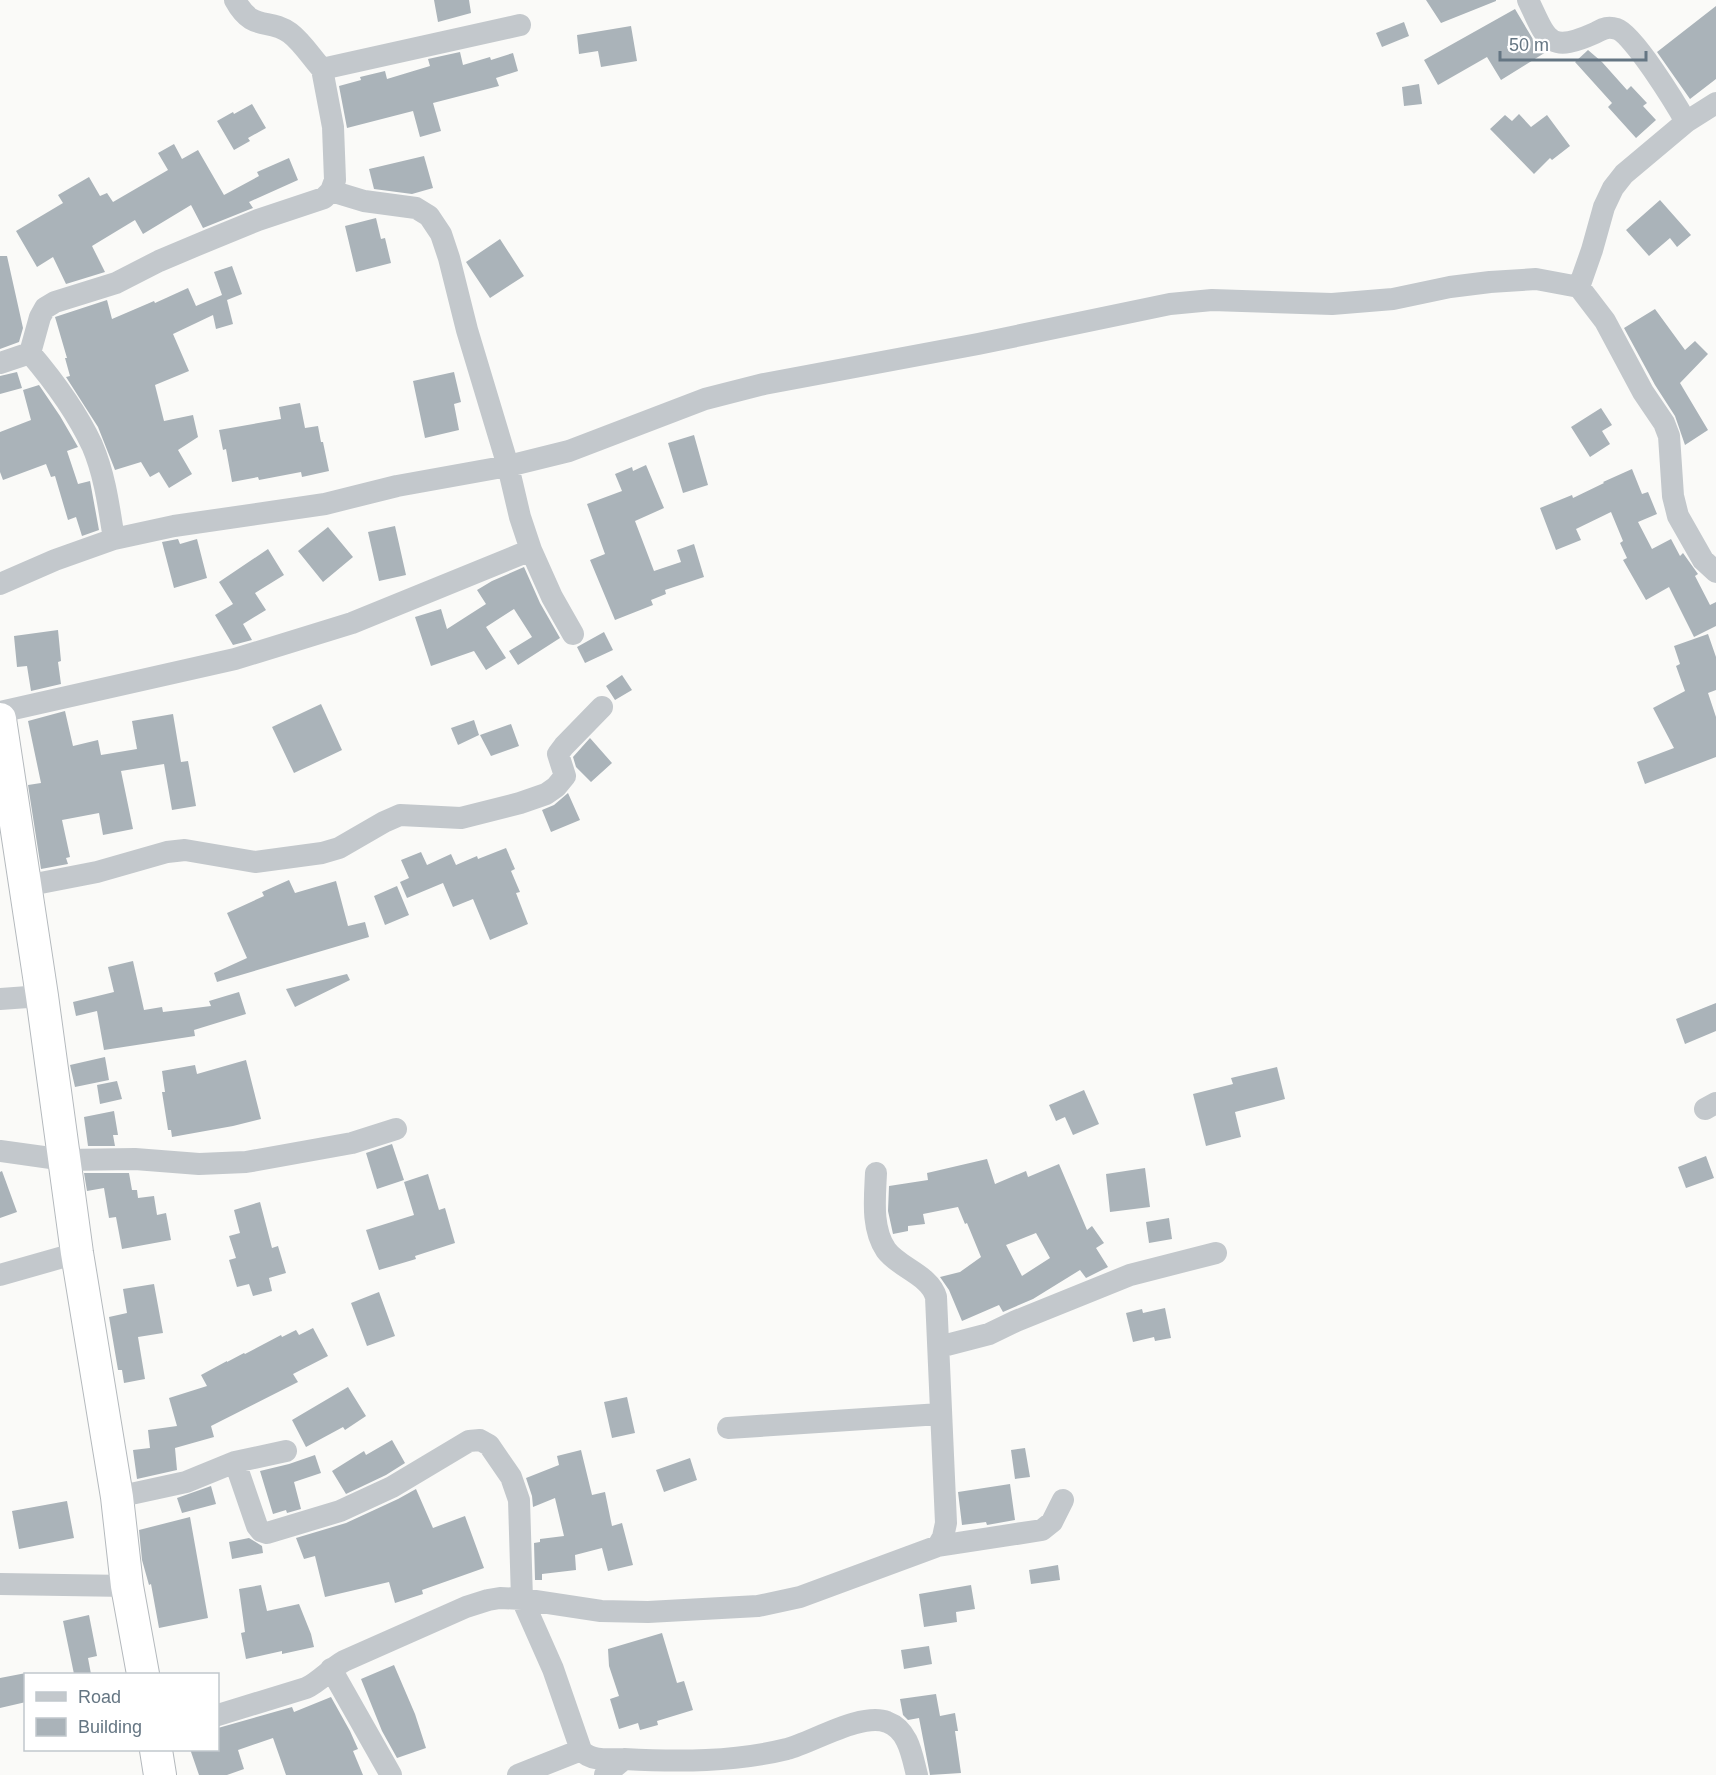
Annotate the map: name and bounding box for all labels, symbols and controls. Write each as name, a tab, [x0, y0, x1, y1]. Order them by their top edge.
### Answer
scale bar	[1500, 24, 1646, 62]
text: 50 m	[1509, 35, 1549, 55]
legend	[24, 1673, 219, 1751]
text: Road	[78, 1687, 121, 1707]
text: Building	[78, 1717, 142, 1737]

